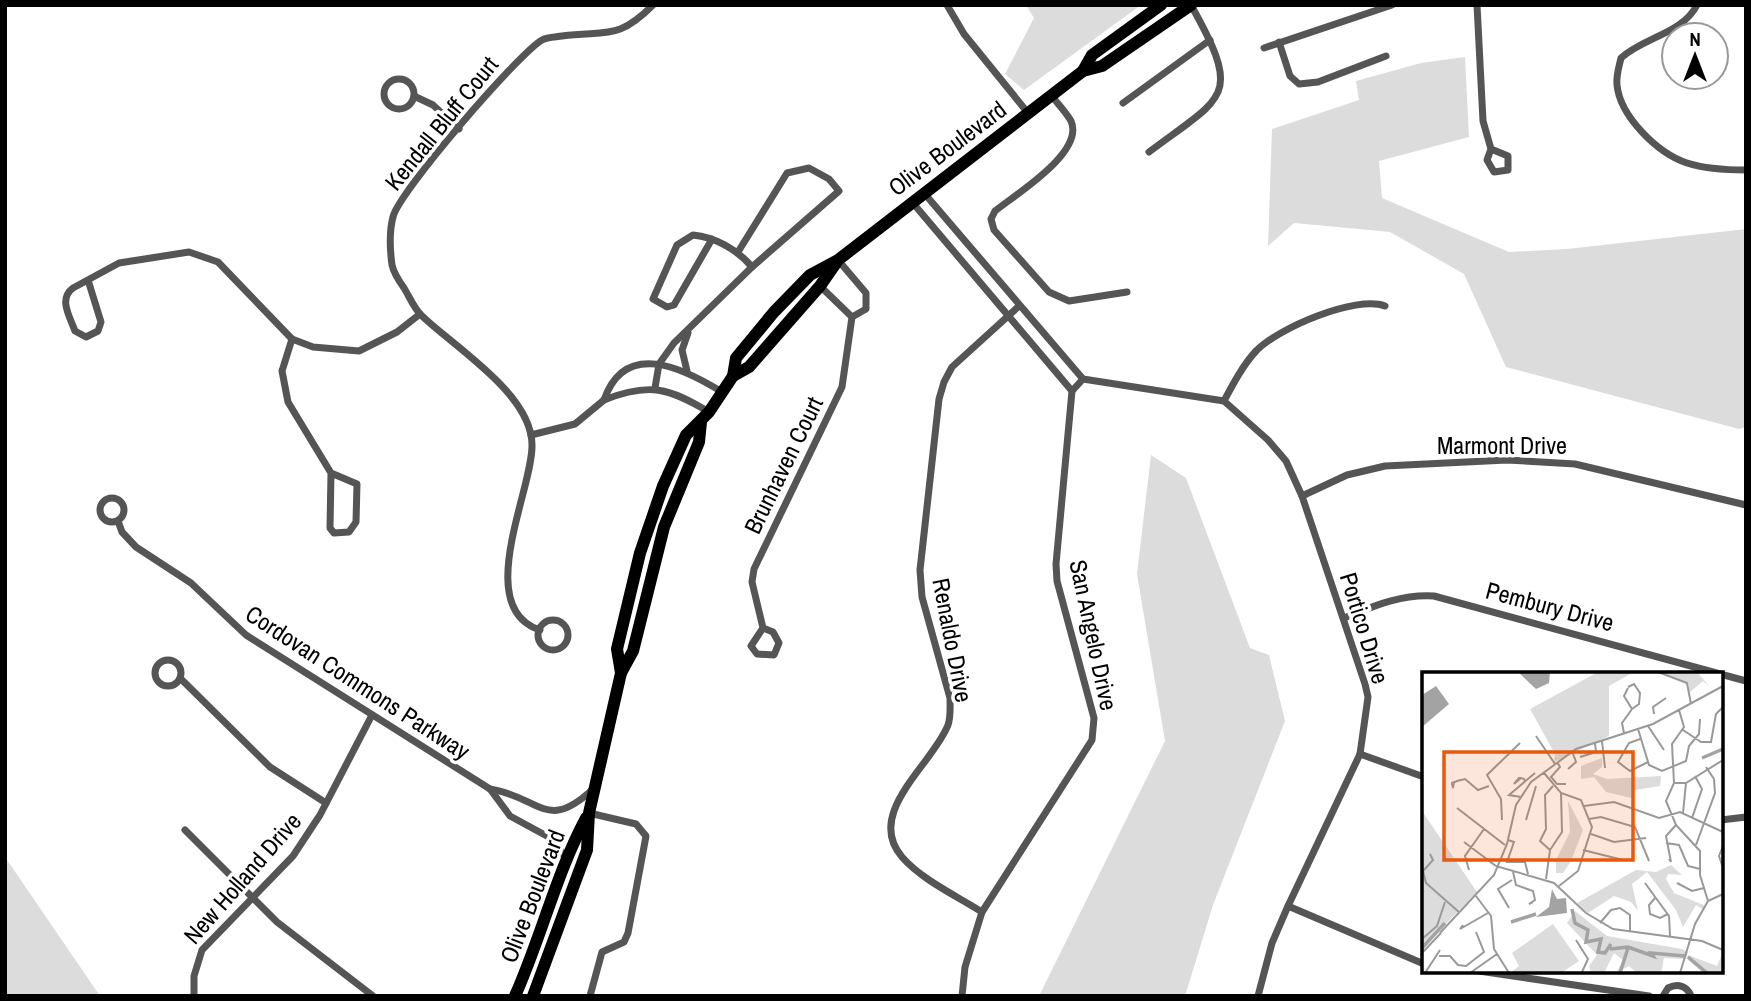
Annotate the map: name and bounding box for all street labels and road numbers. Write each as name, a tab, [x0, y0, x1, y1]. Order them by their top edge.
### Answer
street label: Kendall Bluff Court	[377, 49, 505, 197]
street label: Olive Boulevard	[881, 93, 1013, 203]
street label: Brunhaven Court	[736, 391, 830, 539]
street label: Marmont Drive	[1437, 429, 1567, 461]
street label: San Angelo Drive	[1062, 557, 1126, 713]
street label: Portico Drive	[1333, 568, 1397, 688]
street label: Pembury Drive	[1482, 574, 1618, 638]
street label: Renaldo Drive	[925, 575, 981, 705]
street label: Cordovan Commons Parkway	[240, 597, 476, 767]
street label: New Holland Drive	[176, 806, 308, 950]
street label: Olive Boulevard	[492, 825, 572, 967]

